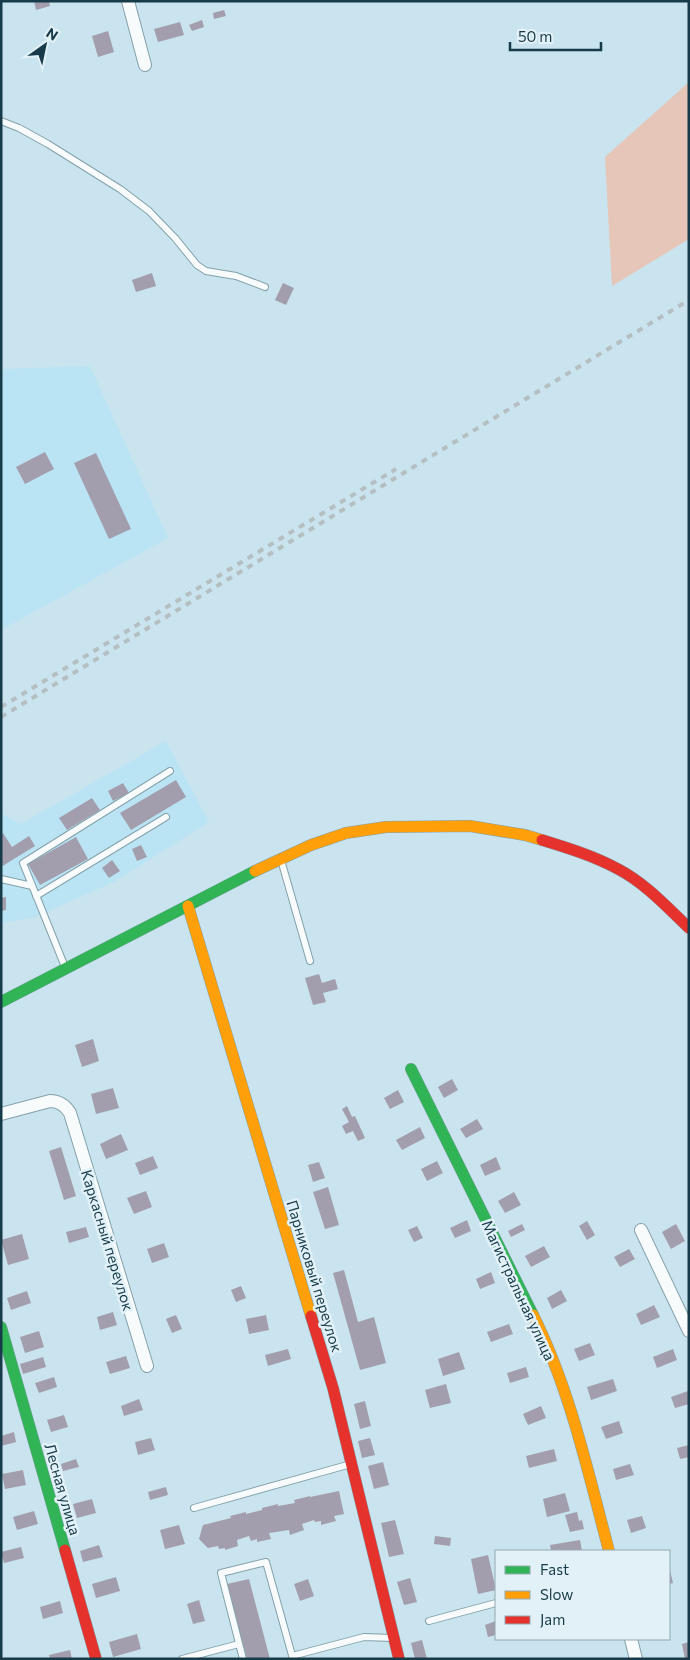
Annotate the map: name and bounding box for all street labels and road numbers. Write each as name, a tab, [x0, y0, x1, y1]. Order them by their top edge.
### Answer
street label: Каркасный переулок	[78, 1167, 138, 1313]
street label: Парниковый переулок	[283, 1198, 347, 1354]
street label: Магистральная улица	[479, 1217, 559, 1363]
street label: Лесная улица	[41, 1441, 85, 1537]

